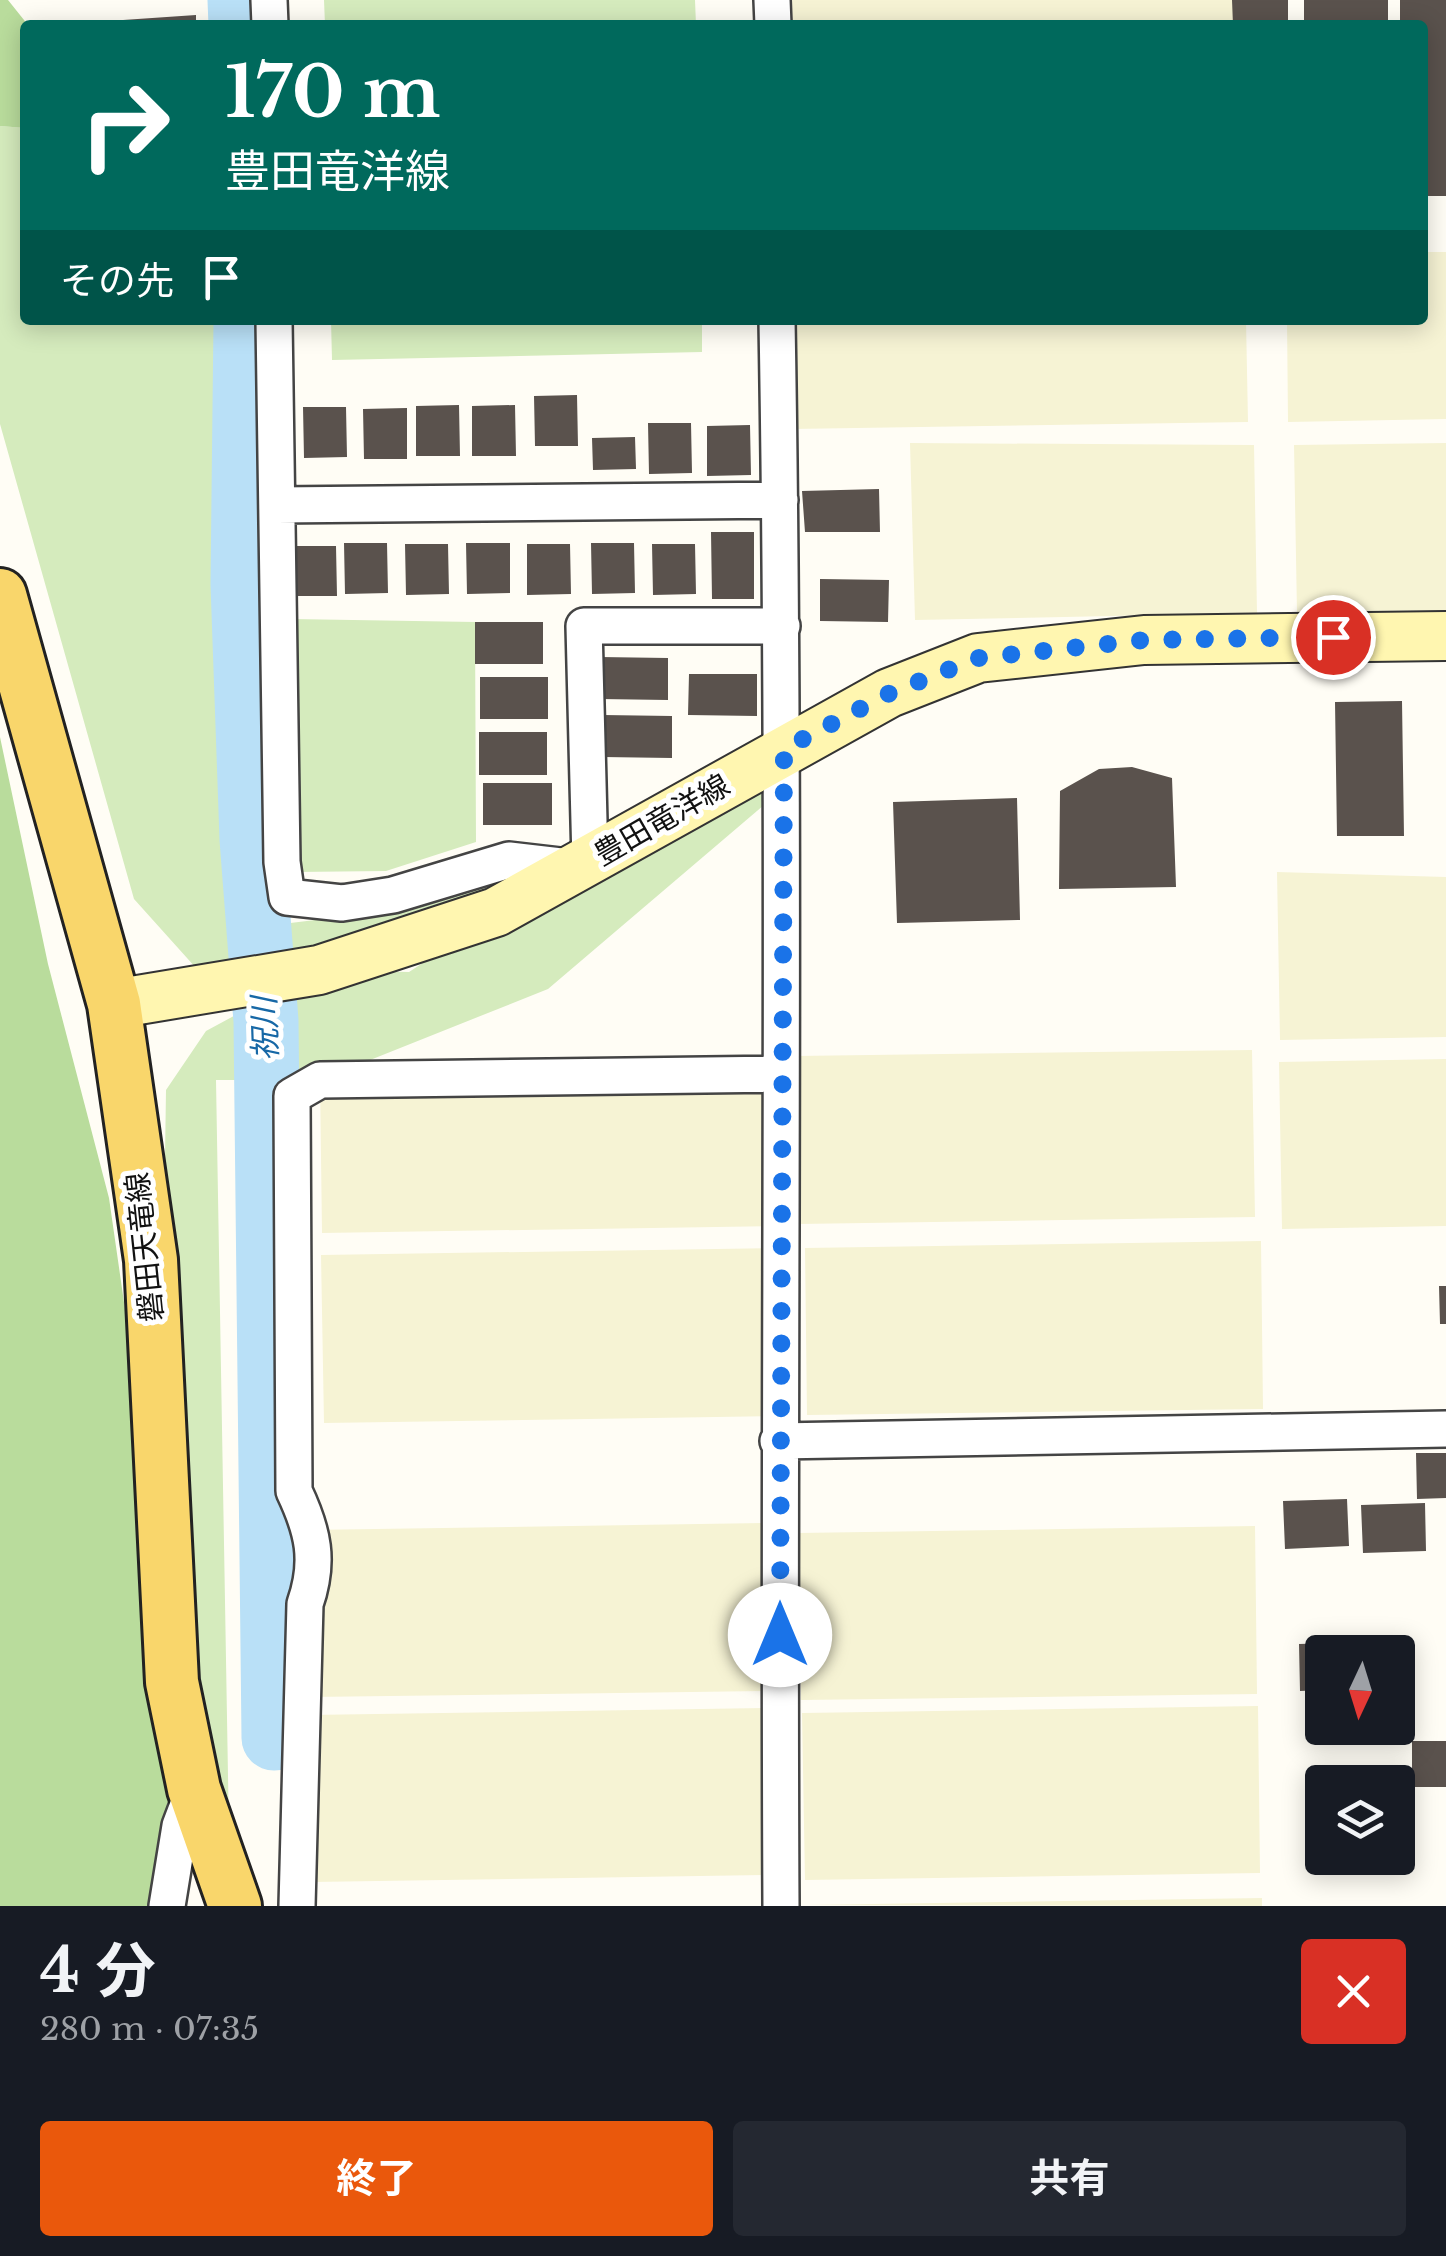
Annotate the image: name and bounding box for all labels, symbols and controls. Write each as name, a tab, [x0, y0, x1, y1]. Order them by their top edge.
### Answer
text: 170 m	[225, 49, 441, 136]
icon: right	[60, 60, 190, 190]
text: 豊田竜洋線	[225, 143, 450, 199]
icon: arrive	[194, 250, 249, 305]
text: その先	[60, 257, 174, 304]
pin	[1291, 595, 1376, 680]
icon: arrive	[1306, 610, 1361, 665]
street label: 豊田竜洋線	[588, 766, 736, 873]
water label: 祝川	[244, 993, 286, 1062]
street label: 磐田天竜線	[118, 1171, 171, 1324]
position arrow	[728, 1583, 832, 1687]
north arrow	[1305, 1635, 1415, 1745]
map controls	[1305, 1635, 1415, 1875]
button: layers	[1305, 1765, 1415, 1875]
text: 4 分	[40, 1934, 156, 2008]
button: close	[1301, 1939, 1406, 2044]
text: 280 m · 07:35	[40, 2009, 259, 2049]
button: 終了	[40, 2121, 713, 2236]
button: 共有	[733, 2121, 1406, 2236]

